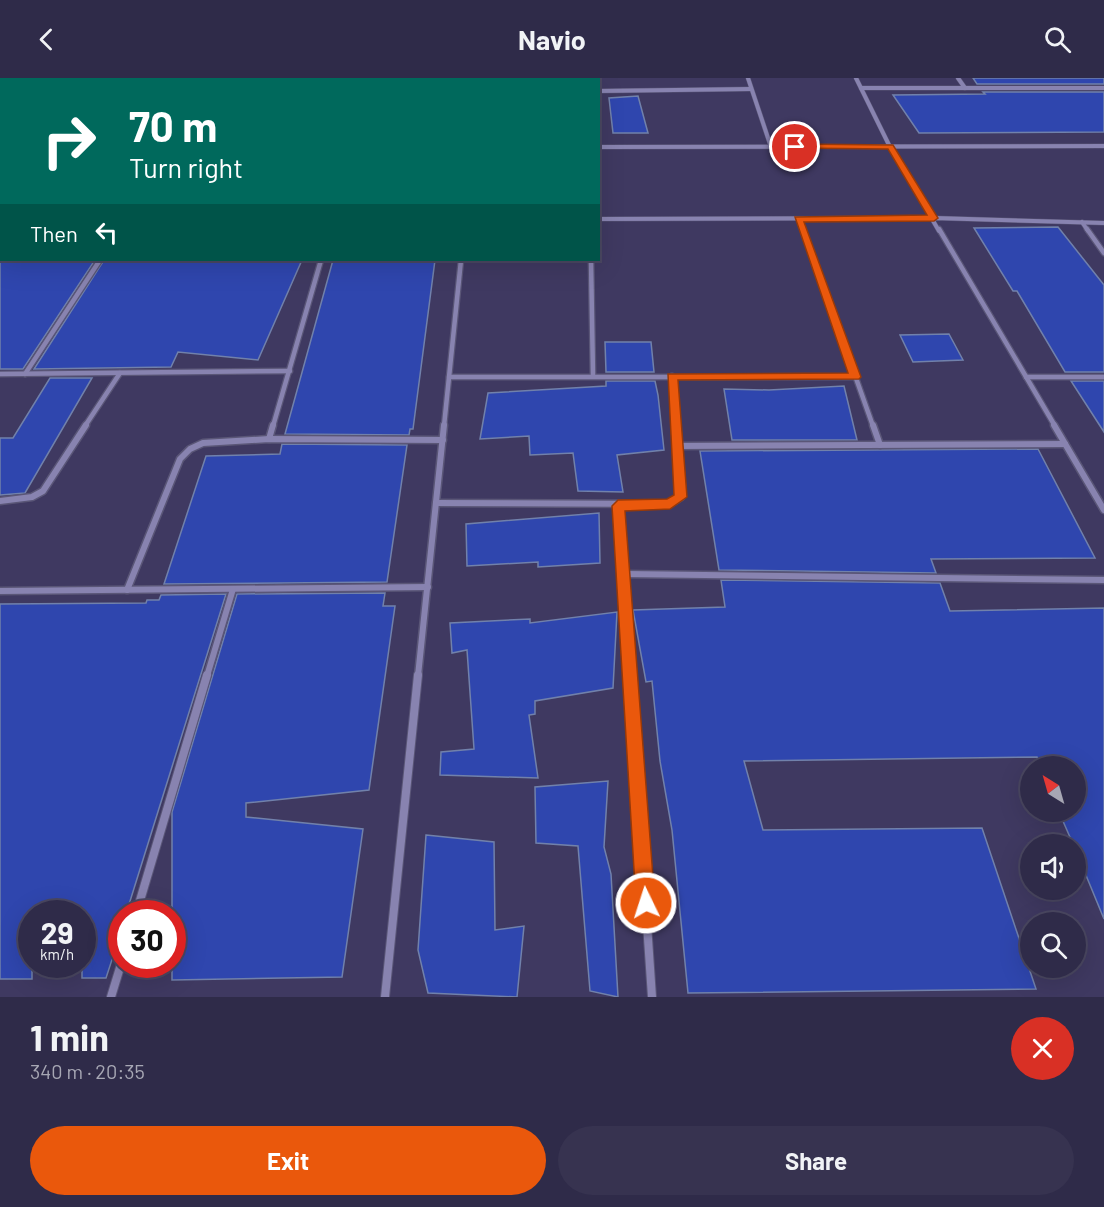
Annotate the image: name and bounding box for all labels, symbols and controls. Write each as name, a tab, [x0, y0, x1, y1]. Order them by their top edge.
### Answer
icon: back	[30, 23, 63, 56]
text: Navio	[518, 23, 586, 55]
icon: search	[1041, 23, 1074, 56]
text: 70 m	[129, 100, 217, 150]
icon: right	[30, 102, 108, 180]
pin	[769, 121, 820, 172]
icon: arrive	[778, 130, 811, 163]
text: Turn right	[129, 151, 243, 183]
icon: left	[90, 216, 123, 249]
text: Then	[30, 220, 78, 246]
north arrow	[1020, 756, 1086, 822]
map controls	[1020, 756, 1086, 978]
button: sound	[1020, 834, 1086, 900]
position arrow	[614, 871, 678, 935]
speed limit sign: 30	[108, 900, 186, 978]
button: search	[1020, 912, 1086, 978]
text: 29	[41, 914, 73, 950]
text: km/h	[40, 945, 74, 963]
text: 1 min	[30, 1015, 109, 1058]
button: close	[1011, 1017, 1074, 1080]
text: 340 m · 20:35	[30, 1059, 145, 1083]
button: Exit	[30, 1126, 546, 1195]
button: Share	[558, 1126, 1074, 1195]

